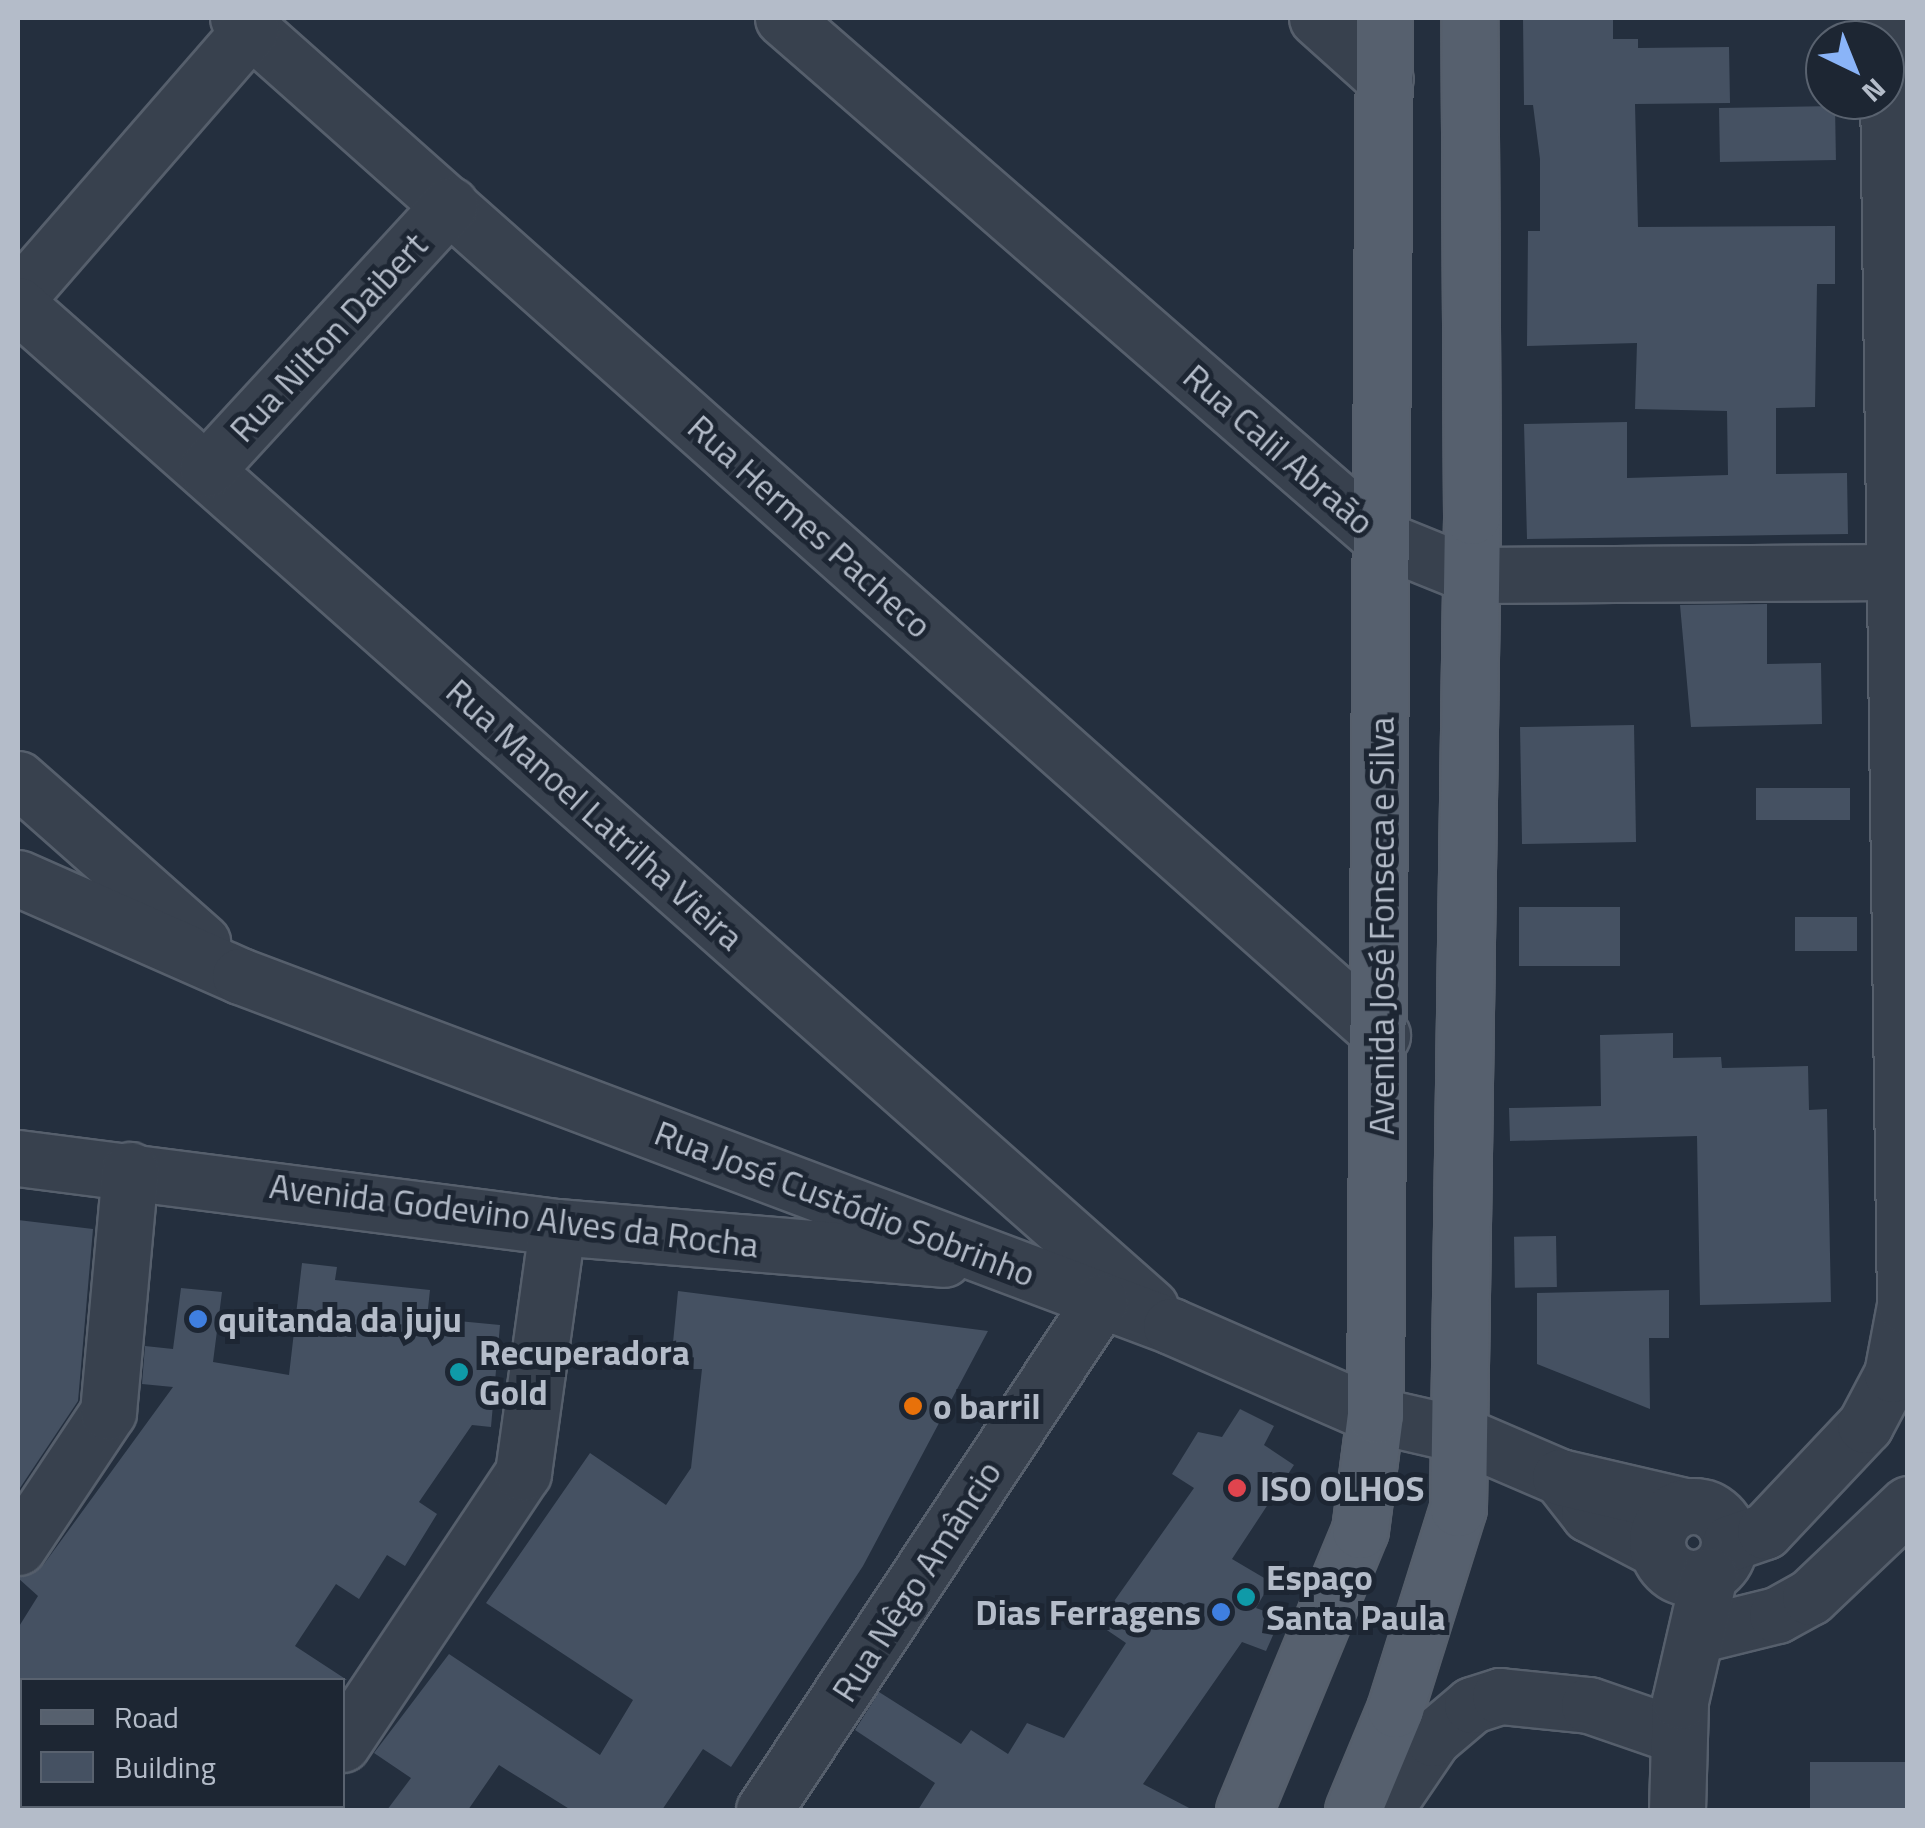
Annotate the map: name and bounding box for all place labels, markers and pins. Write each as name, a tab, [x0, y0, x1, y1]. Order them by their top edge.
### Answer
place label: quitanda da juju	[218, 1298, 462, 1340]
marker: quitanda da juju	[187, 1308, 209, 1330]
place label: Recuperadora Gold	[479, 1331, 690, 1413]
marker: Recuperadora Gold	[448, 1361, 470, 1383]
place label: o barril	[933, 1385, 1041, 1427]
marker: o barril	[902, 1395, 924, 1417]
place label: ISO OLHOS	[1260, 1467, 1424, 1509]
marker: ISO OLHOS	[1224, 1475, 1250, 1501]
place label: Espaço Santa Paula	[1266, 1556, 1446, 1638]
marker: Espaço Santa Paula	[1235, 1586, 1257, 1608]
place label: Dias Ferragens	[975, 1591, 1201, 1633]
marker: Dias Ferragens	[1210, 1601, 1232, 1623]

